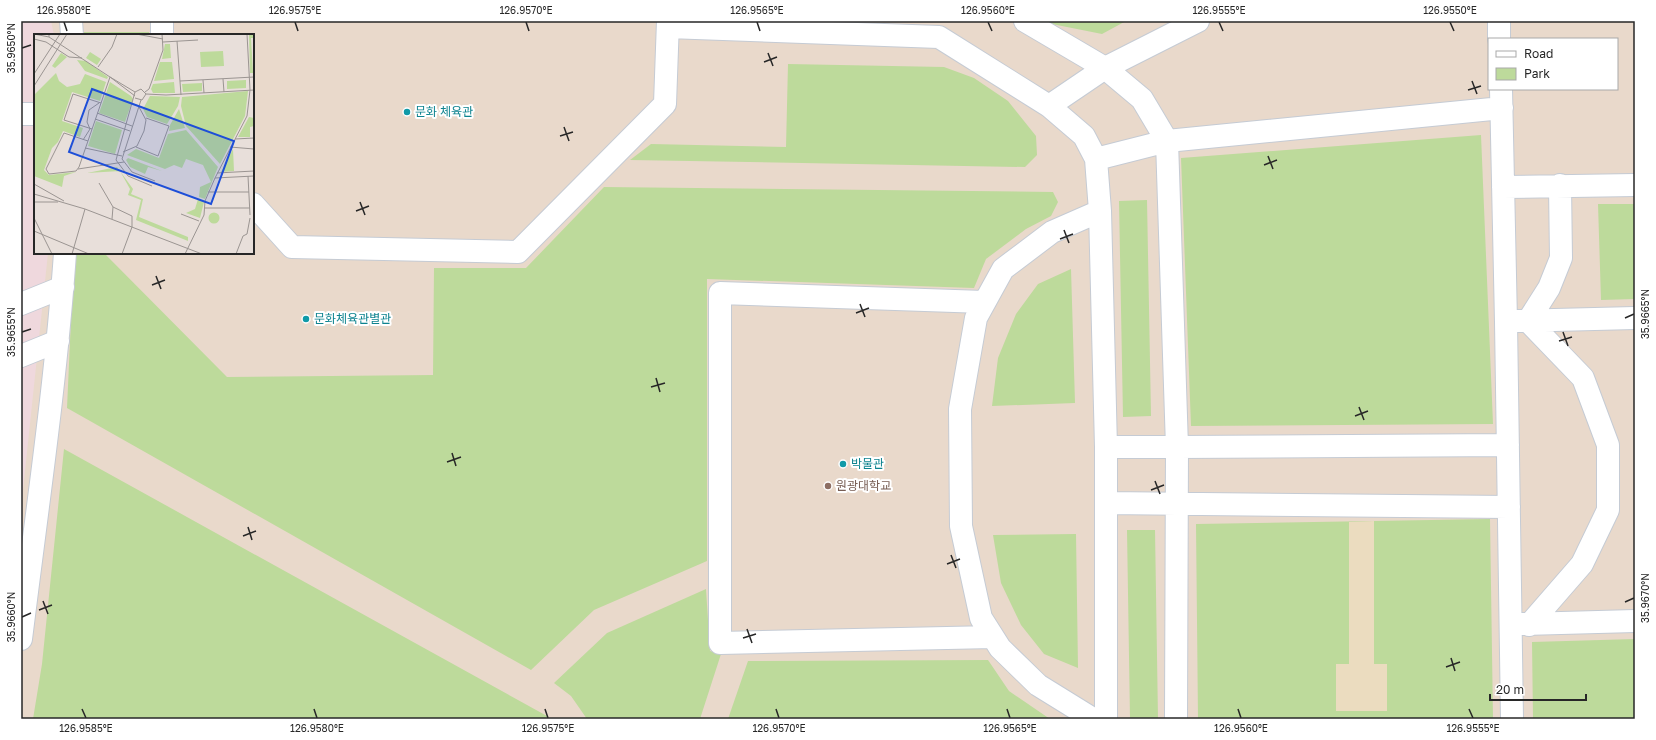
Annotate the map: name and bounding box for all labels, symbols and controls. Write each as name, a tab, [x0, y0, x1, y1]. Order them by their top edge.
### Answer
text: 126.9580°E	[37, 4, 91, 16]
text: 126.9575°E	[269, 4, 321, 16]
text: 126.9570°E	[499, 4, 553, 16]
text: 126.9565°E	[730, 4, 784, 16]
text: 126.9560°E	[961, 4, 1015, 16]
text: 126.9555°E	[1192, 4, 1246, 16]
text: 126.9550°E	[1423, 4, 1477, 16]
text: 35.9650°N	[5, 23, 17, 73]
inset map	[34, 34, 254, 254]
legend	[1488, 38, 1618, 90]
text: Road	[1524, 46, 1553, 61]
text: Park	[1524, 66, 1550, 81]
place label: 문화 체육관	[415, 104, 473, 119]
marker: 문화 체육관	[402, 107, 412, 117]
text: 35.9665°N	[1639, 289, 1651, 339]
text: 35.9655°N	[5, 307, 17, 357]
place label: 문화체육관별관	[314, 311, 391, 326]
marker: 문화체육관별관	[301, 314, 311, 324]
place label: 박물관	[851, 456, 884, 471]
marker: 박물관	[838, 459, 848, 469]
place label: 원광대학교	[836, 478, 891, 493]
marker: 원광대학교	[823, 481, 833, 491]
text: 35.9670°N	[1639, 573, 1651, 623]
text: 35.9660°N	[5, 592, 17, 642]
scale bar	[1490, 676, 1586, 702]
text: 20 m	[1496, 682, 1524, 697]
text: 126.9585°E	[59, 722, 113, 734]
text: 126.9580°E	[290, 722, 344, 734]
text: 126.9575°E	[522, 722, 574, 734]
text: 126.9570°E	[752, 722, 806, 734]
text: 126.9565°E	[983, 722, 1037, 734]
text: 126.9560°E	[1214, 722, 1268, 734]
text: 126.9555°E	[1446, 722, 1500, 734]

